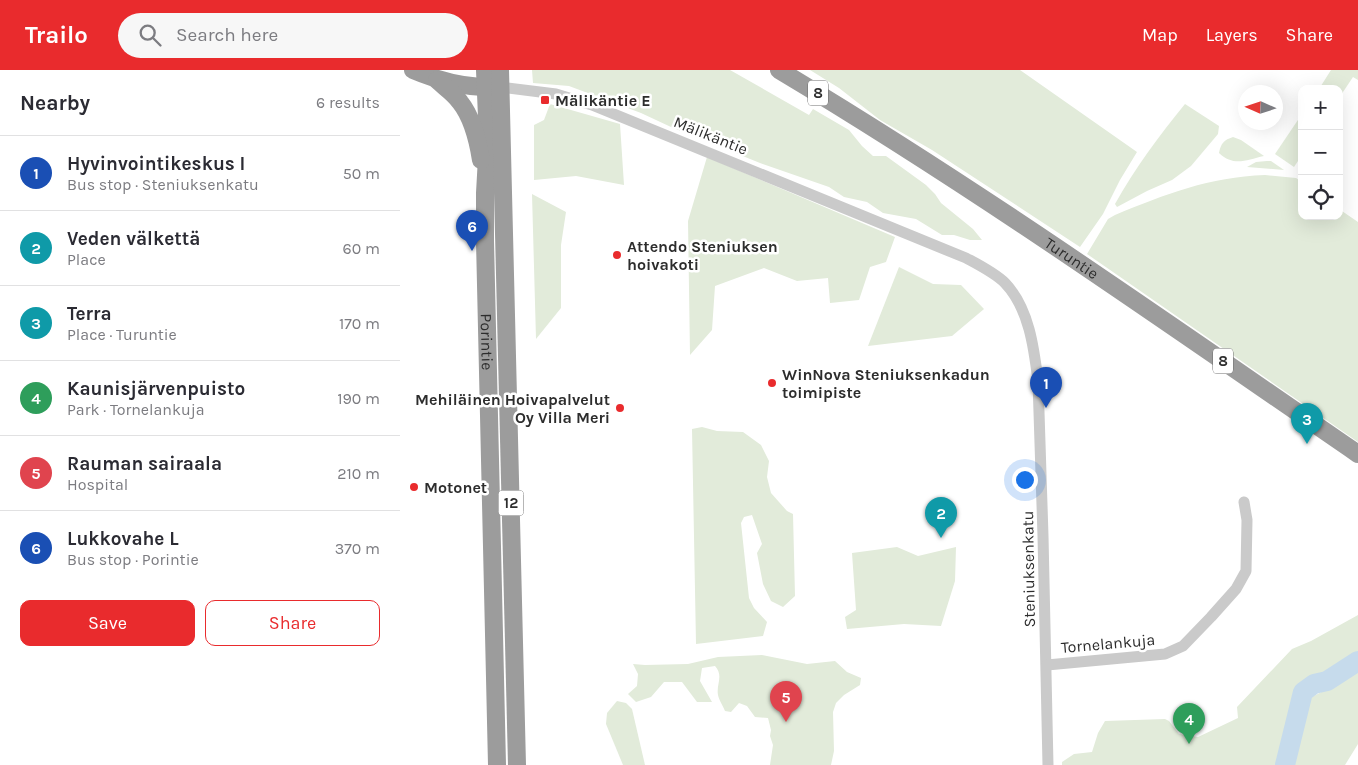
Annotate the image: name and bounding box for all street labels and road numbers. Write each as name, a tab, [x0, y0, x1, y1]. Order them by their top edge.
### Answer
road number: 8	[808, 80, 828, 106]
street label: Mälikäntie	[671, 112, 751, 159]
street label: Turuntie	[1041, 233, 1102, 283]
street label: Porintie	[477, 313, 497, 370]
road number: 8	[1213, 348, 1233, 374]
road number: 12	[498, 490, 524, 516]
street label: Steniuksenkatu	[1018, 510, 1039, 628]
street label: Tornelankuja	[1060, 630, 1156, 657]

